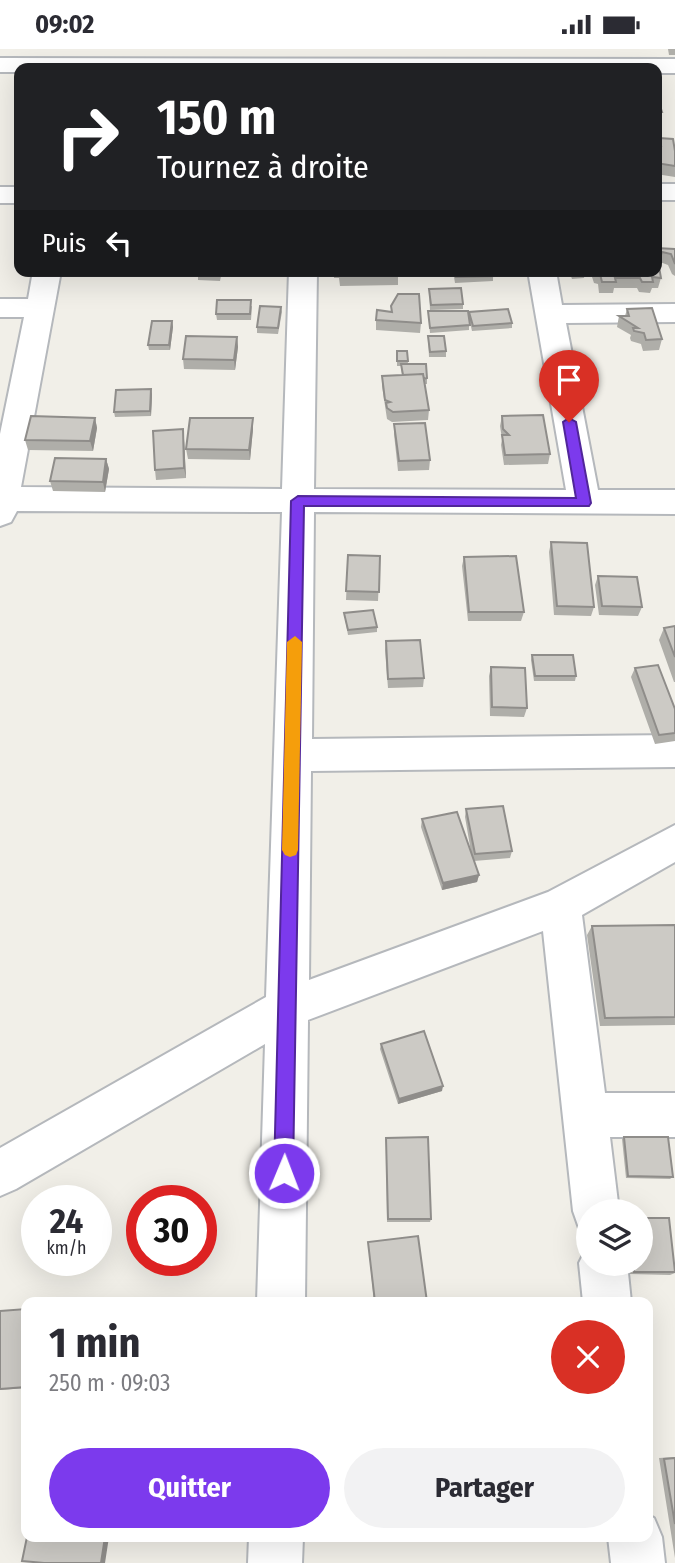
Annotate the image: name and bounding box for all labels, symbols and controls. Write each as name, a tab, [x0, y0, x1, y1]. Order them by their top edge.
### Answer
text: 09:02	[35, 9, 94, 40]
text: 150 m	[157, 88, 276, 147]
icon: right	[42, 91, 133, 182]
text: Tournez à droite	[157, 148, 369, 186]
icon: left	[100, 224, 138, 262]
text: Puis	[42, 228, 86, 259]
pin	[539, 350, 599, 422]
icon: arrive	[550, 361, 588, 399]
position arrow	[247, 1136, 321, 1210]
speed limit sign: 30	[126, 1185, 217, 1276]
map controls	[576, 1199, 653, 1276]
button: layers	[576, 1199, 653, 1276]
text: 24	[50, 1200, 83, 1242]
text: km/h	[46, 1237, 87, 1259]
text: 1 min	[49, 1318, 140, 1368]
button: close	[551, 1320, 625, 1394]
text: 250 m · 09:03	[49, 1369, 170, 1397]
button: Quitter	[49, 1448, 330, 1528]
button: Partager	[344, 1448, 625, 1528]

